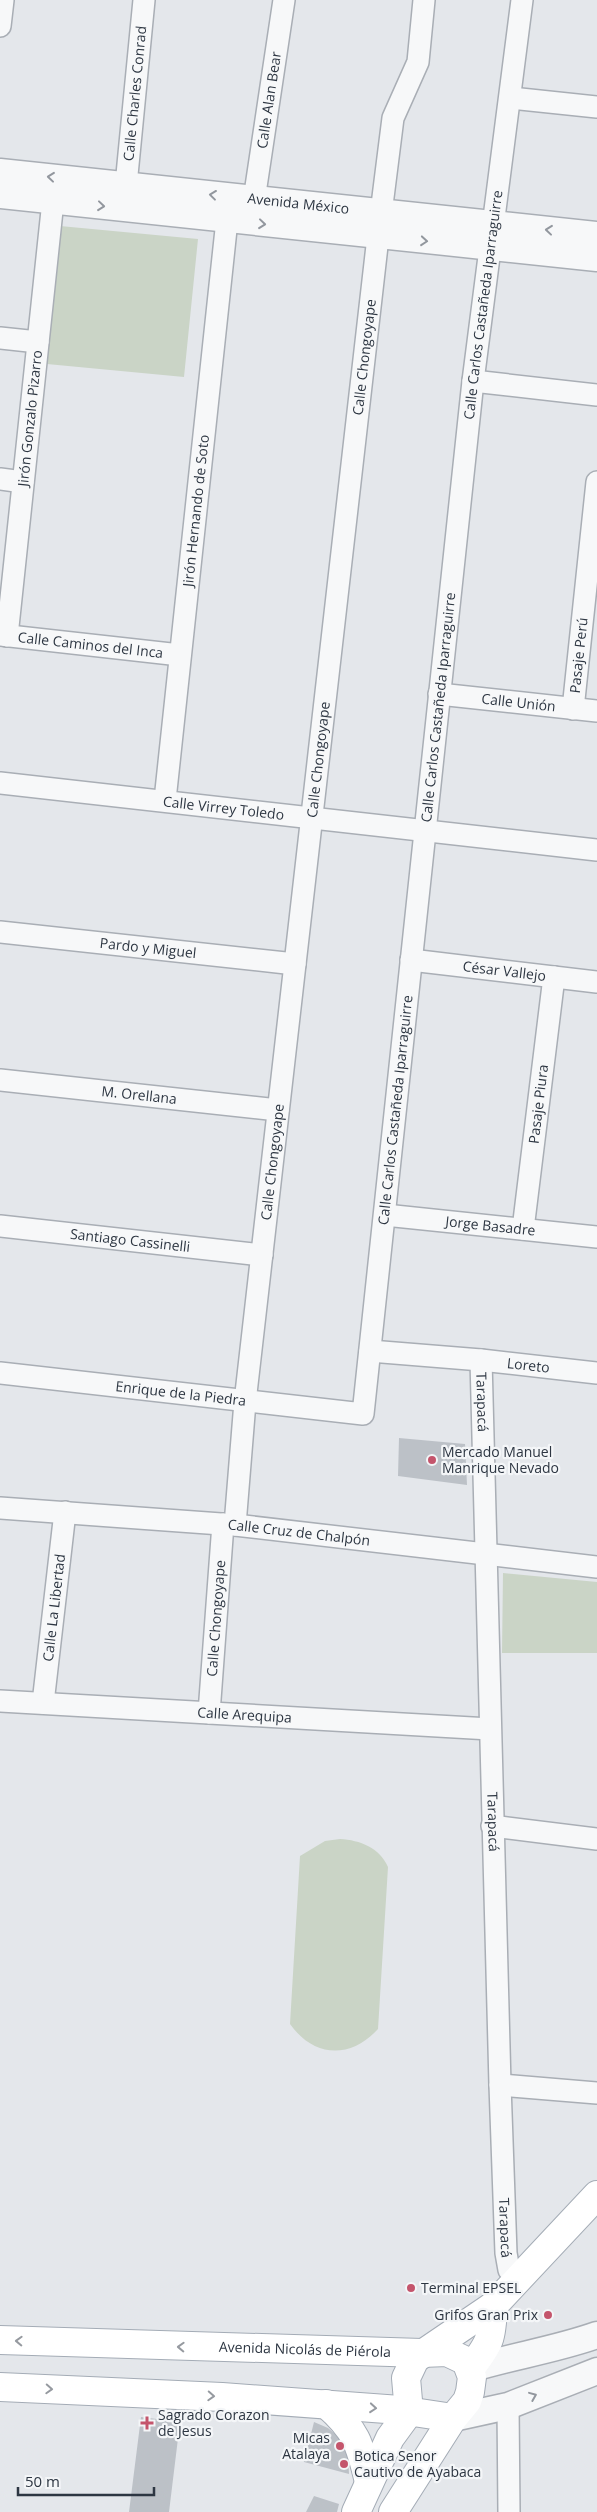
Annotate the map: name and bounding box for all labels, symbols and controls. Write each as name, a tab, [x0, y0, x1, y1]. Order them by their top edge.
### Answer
street label: Calle Charles Conrad	[118, 25, 150, 162]
street label: Calle Alan Bear	[252, 50, 285, 150]
one-way arrow	[47, 172, 55, 183]
street label: Avenida México	[247, 188, 350, 218]
street label: Calle Carlos Castañeda Iparraguirre	[459, 189, 506, 420]
one-way arrow	[209, 190, 217, 201]
one-way arrow	[97, 200, 105, 211]
one-way arrow	[258, 218, 266, 229]
one-way arrow	[544, 225, 552, 236]
one-way arrow	[420, 235, 428, 246]
street label: Calle Chongoyape	[348, 298, 380, 416]
street label: Jirón Gonzalo Pizarro	[13, 349, 46, 489]
street label: Jirón Hernando de Soto	[178, 434, 213, 590]
street label: Calle Carlos Castañeda Iparraguirre	[416, 591, 459, 823]
street label: Pasaje Perú	[565, 616, 592, 694]
street label: Calle Caminos del Inca	[17, 627, 164, 662]
street label: Calle Unión	[480, 689, 557, 715]
street label: Calle Chongoyape	[302, 700, 334, 819]
street label: Calle Virrey Toledo	[162, 791, 285, 824]
street label: Pardo y Miguel	[99, 933, 197, 962]
street label: César Vallejo	[462, 956, 547, 985]
street label: Calle Carlos Castañeda Iparraguirre	[373, 994, 417, 1226]
street label: Pasaje Piura	[524, 1063, 552, 1145]
street label: M. Orellana	[101, 1081, 178, 1108]
street label: Calle Chongoyape	[256, 1103, 288, 1221]
street label: Jorge Basadre	[442, 1211, 537, 1240]
street label: Santiago Cassinelli	[69, 1224, 191, 1256]
street label: Loreto	[506, 1353, 551, 1377]
street label: Tarapacá	[472, 1372, 493, 1432]
street label: Enrique de la Piedra	[115, 1376, 247, 1410]
place label: Mercado Manuel Manrique Nevado	[442, 1442, 559, 1477]
marker: Mercado Manuel Manrique Nevado	[426, 1454, 438, 1466]
street label: Calle Cruz de Chalpón	[227, 1515, 371, 1550]
street label: Calle La Libertad	[38, 1553, 69, 1662]
street label: Calle Chongoyape	[202, 1559, 229, 1677]
street label: Calle Arequipa	[197, 1702, 292, 1727]
street label: Tarapacá	[483, 1792, 504, 1852]
street label: Tarapacá	[495, 2197, 517, 2259]
place label: Terminal EPSEL	[421, 2278, 521, 2297]
marker: Terminal EPSEL	[405, 2282, 417, 2294]
place label: Grifos Gran Prix	[434, 2305, 539, 2324]
marker: Grifos Gran Prix	[542, 2309, 554, 2321]
one-way arrow	[14, 2335, 22, 2346]
street label: Avenida Nicolás de Piérola	[219, 2337, 391, 2361]
one-way arrow	[177, 2342, 185, 2353]
one-way arrow	[45, 2383, 53, 2394]
one-way arrow	[207, 2391, 215, 2402]
one-way arrow	[529, 2392, 537, 2402]
one-way arrow	[369, 2402, 377, 2413]
place label: Sagrado Corazon de Jesus	[158, 2405, 270, 2440]
marker: Sagrado Corazon de Jesus	[140, 2416, 154, 2430]
place label: Micas Atalaya	[282, 2428, 330, 2463]
marker: Micas Atalaya	[334, 2440, 346, 2452]
place label: Botica Senor Cautivo de Ayabaca	[354, 2446, 481, 2481]
marker: Botica Senor Cautivo de Ayabaca	[338, 2458, 350, 2470]
scale bar	[18, 2464, 154, 2496]
text: 50 m	[25, 2471, 60, 2491]

